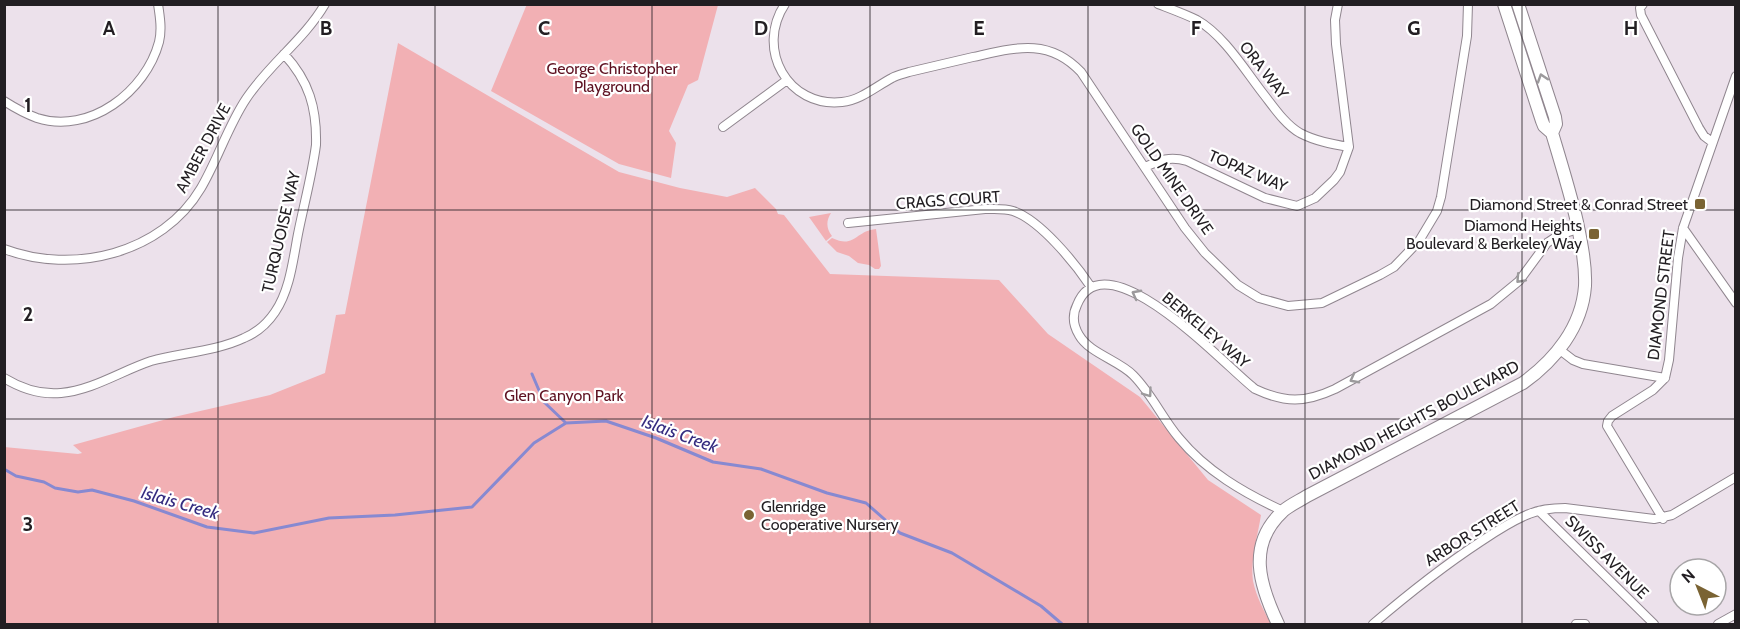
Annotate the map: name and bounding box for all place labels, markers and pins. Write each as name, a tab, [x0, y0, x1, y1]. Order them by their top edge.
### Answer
place label: Diamond Street & Conrad Street	[1469, 195, 1689, 214]
marker: Diamond Street & Conrad Street	[1693, 197, 1707, 211]
place label: Diamond Heights Boulevard & Berkeley Way	[1406, 216, 1582, 253]
marker: Diamond Heights Boulevard & Berkeley Way	[1587, 227, 1601, 241]
place label: Glenridge Cooperative Nursery	[761, 497, 899, 534]
marker: Glenridge Cooperative Nursery	[742, 508, 756, 522]

